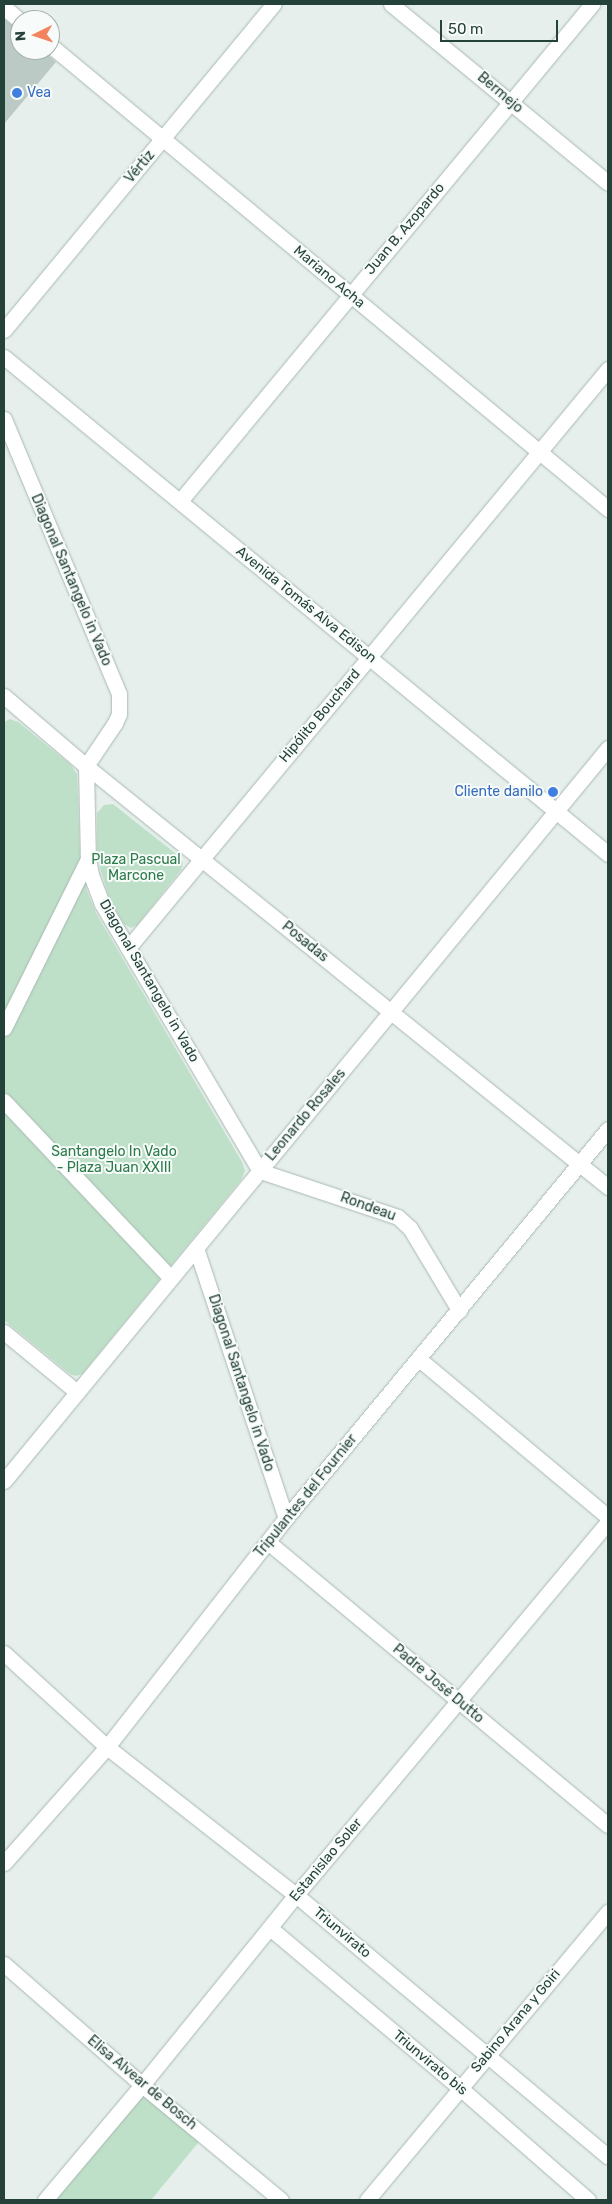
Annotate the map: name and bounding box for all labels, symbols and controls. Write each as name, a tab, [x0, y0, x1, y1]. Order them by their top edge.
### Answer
north arrow	[10, 10, 60, 60]
scale bar	[442, 10, 560, 42]
text: 50 m	[448, 20, 483, 38]
text: N	[12, 30, 29, 42]
street label: Bermejo	[474, 69, 526, 117]
place label: Vea	[27, 85, 51, 101]
marker: Vea	[11, 87, 23, 99]
street label: Vértiz	[121, 147, 159, 187]
street label: Juan B. Azopardo	[362, 180, 448, 278]
street label: Mariano Acha	[290, 242, 368, 312]
street label: Diagonal Santangelo in Vado	[27, 491, 115, 669]
street label: Avenida Tomás Alva Edison	[232, 543, 380, 667]
street label: Hipólito Bouchard	[276, 666, 364, 766]
place label: Cliente danilo	[455, 784, 543, 800]
marker: Cliente danilo	[547, 786, 559, 798]
park label: Plaza Pascual Marcone	[91, 852, 181, 884]
street label: Diagonal Santangelo in Vado	[95, 896, 203, 1066]
street label: Posadas	[278, 918, 332, 966]
street label: Leonardo Rosales	[263, 1065, 349, 1165]
park label: Santangelo In Vado - Plaza Juan XXIII	[51, 1144, 177, 1176]
street label: Rondeau	[338, 1189, 398, 1225]
street label: Diagonal Santangelo in Vado	[204, 1292, 278, 1474]
street label: Tripulantes del Fournier	[251, 1431, 361, 1561]
street label: Padre José Dutto	[389, 1641, 487, 1727]
street label: Estanislao Soler	[286, 1815, 366, 1905]
street label: Triunvirato	[310, 1904, 374, 1962]
street label: Sabino Arana y Goiri	[468, 1965, 564, 2077]
street label: Triunvirato bis	[389, 2027, 471, 2099]
street label: Elisa Alvear de Bosch	[84, 2032, 200, 2134]

